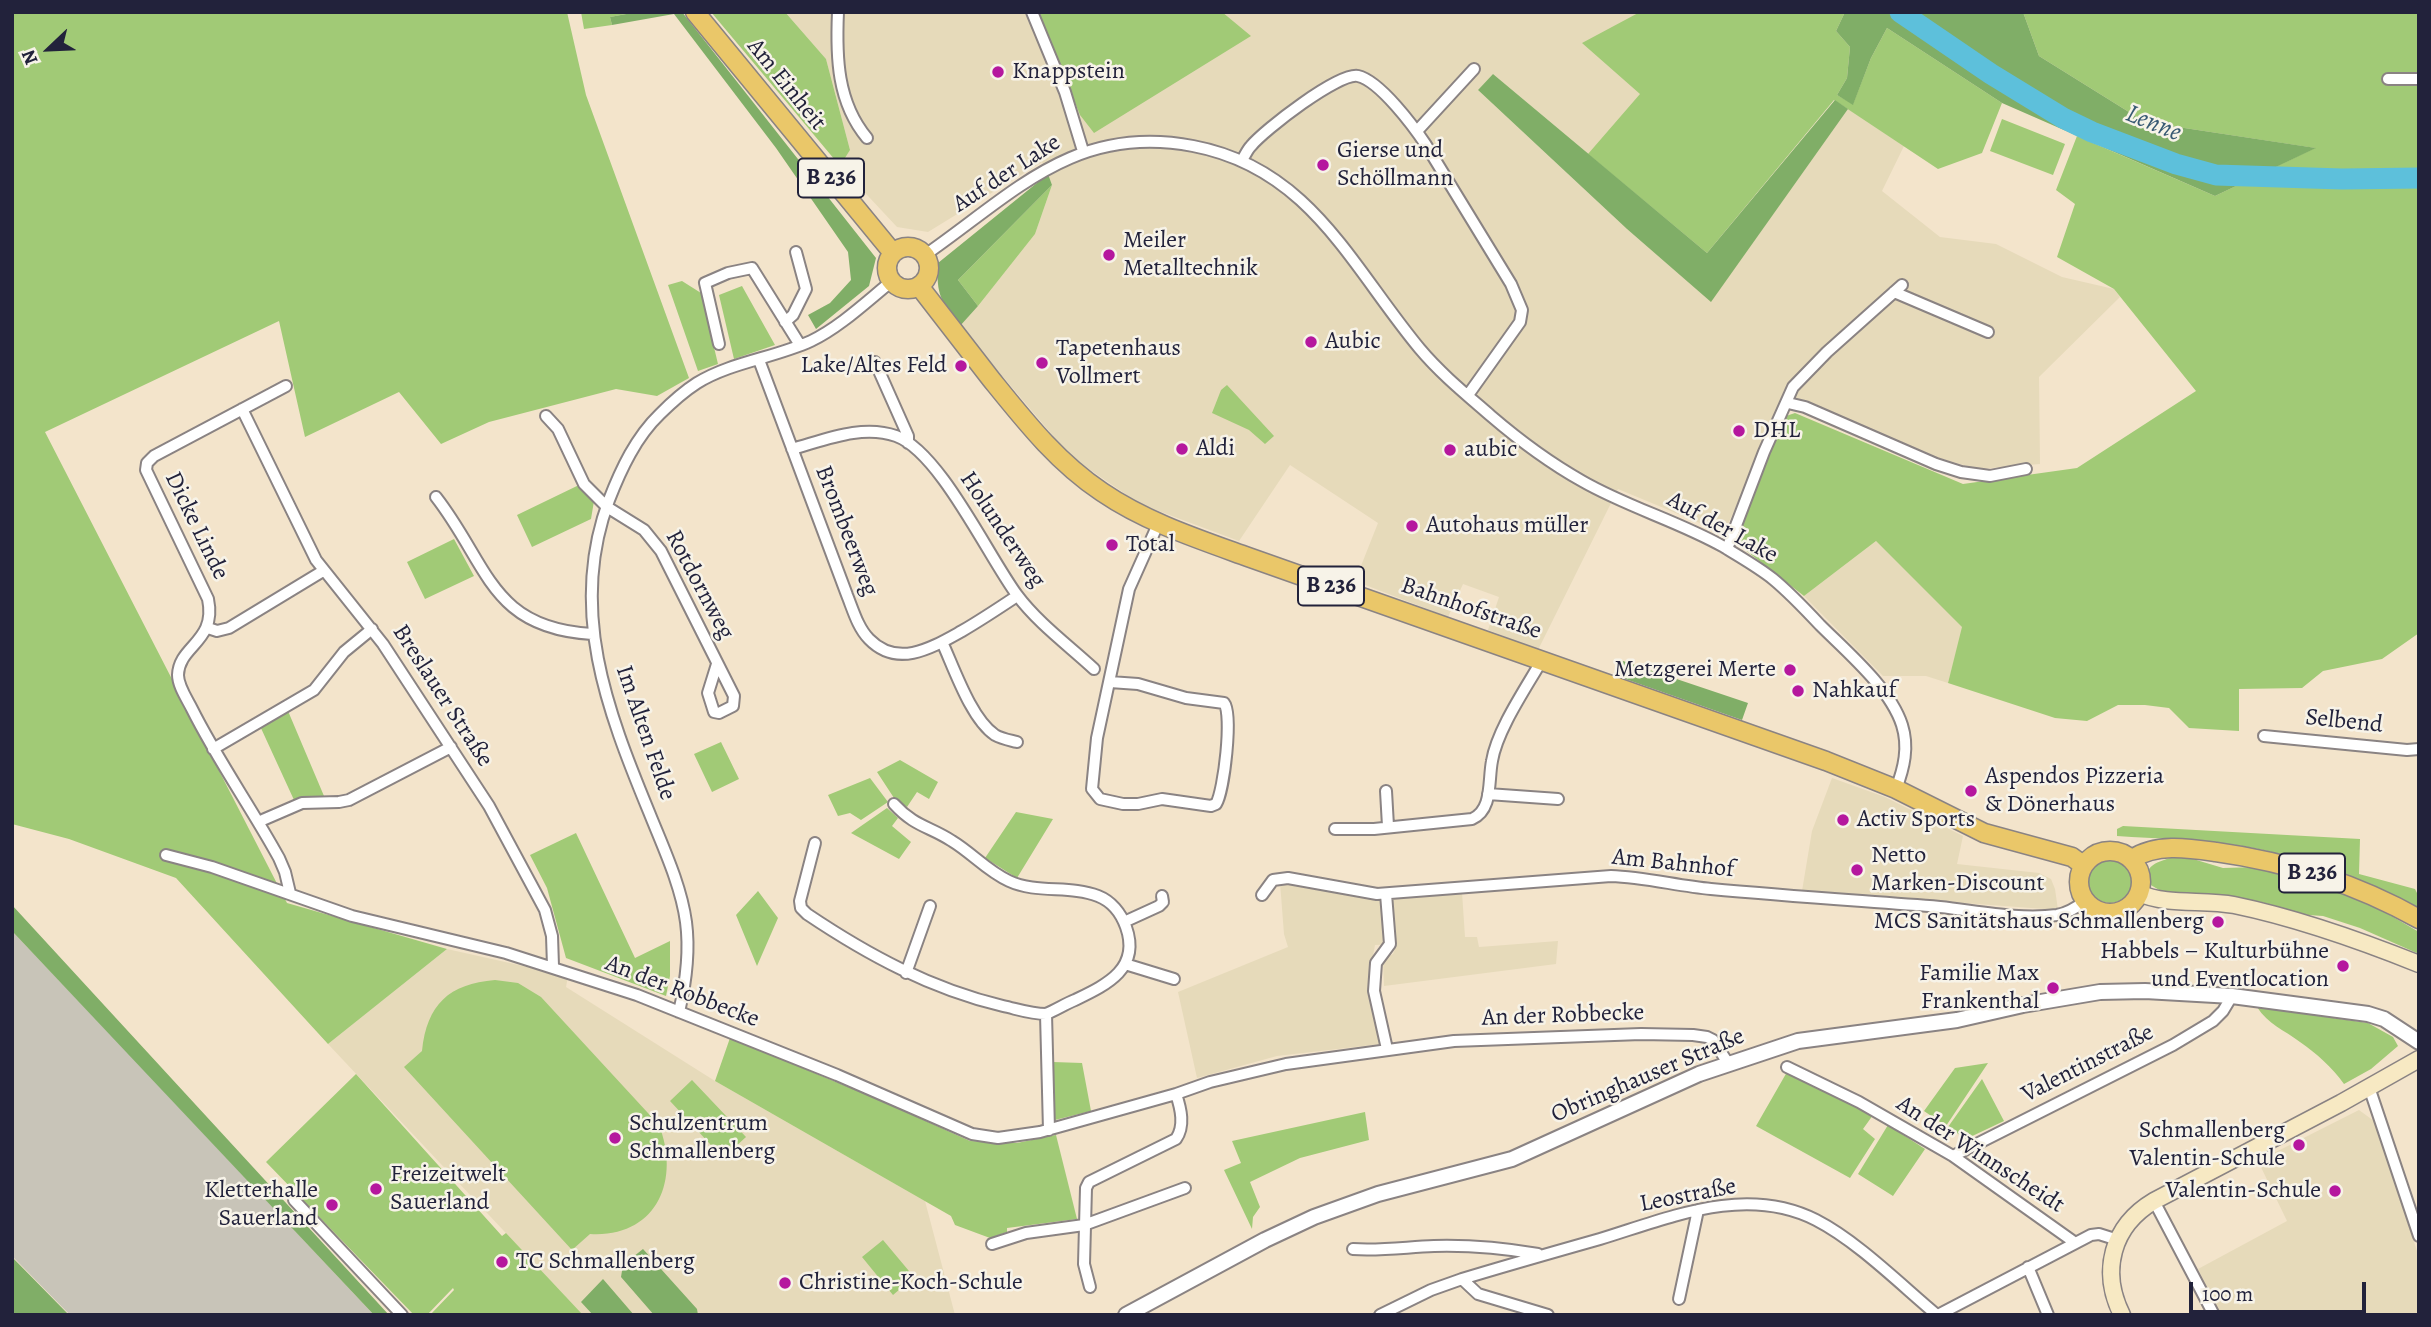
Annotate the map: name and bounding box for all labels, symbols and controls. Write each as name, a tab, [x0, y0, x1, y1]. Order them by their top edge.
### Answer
north arrow	[14, 14, 84, 84]
street label: Am Einheit	[740, 33, 832, 137]
text: N	[15, 46, 44, 69]
place label: Knappstein	[1012, 58, 1125, 86]
marker: Knappstein	[990, 64, 1006, 80]
water label: Lenne	[2121, 99, 2185, 149]
street label: Auf der Lake	[948, 129, 1066, 219]
place label: Gierse und Schöllmann	[1337, 137, 1453, 193]
marker: Gierse und Schöllmann	[1315, 157, 1331, 173]
road number: B 236	[798, 158, 864, 197]
place label: Meiler Metalltechnik	[1123, 227, 1258, 283]
marker: Meiler Metalltechnik	[1101, 247, 1117, 263]
place label: Aubic	[1325, 328, 1381, 356]
marker: Aubic	[1303, 334, 1319, 350]
place label: Tapetenhaus Vollmert	[1056, 335, 1181, 391]
place label: Lake/Altes Feld	[800, 352, 947, 380]
marker: Tapetenhaus Vollmert	[1034, 355, 1050, 371]
marker: Lake/Altes Feld	[953, 358, 969, 374]
place label: DHL	[1753, 417, 1800, 445]
marker: DHL	[1731, 423, 1747, 439]
place label: Aldi	[1196, 435, 1235, 463]
place label: aubic	[1464, 436, 1517, 464]
marker: Aldi	[1174, 441, 1190, 457]
marker: aubic	[1442, 442, 1458, 458]
street label: Brombeerweg	[808, 462, 884, 600]
street label: Holunderweg	[953, 466, 1051, 594]
street label: Dicke Linde	[158, 467, 234, 585]
street label: Auf der Lake	[1662, 486, 1782, 570]
place label: Autohaus müller	[1426, 512, 1588, 540]
marker: Autohaus müller	[1404, 518, 1420, 534]
street label: Rotdornweg	[658, 525, 740, 645]
place label: Total	[1126, 531, 1175, 559]
marker: Total	[1104, 537, 1120, 553]
road number: B 236	[1298, 566, 1364, 606]
street label: Bahnhofstraße	[1397, 571, 1545, 647]
street label: Breslauer Straße	[385, 619, 499, 773]
place label: Metzgerei Merte	[1614, 656, 1776, 684]
street label: Im Alten Felde	[609, 662, 681, 804]
marker: Metzgerei Merte	[1782, 662, 1798, 678]
place label: Nahkauf	[1812, 677, 1896, 705]
marker: Nahkauf	[1790, 683, 1806, 699]
street label: Selbend	[2304, 704, 2384, 740]
place label: Aspendos Pizzeria & Dönerhaus	[1985, 763, 2164, 819]
marker: Aspendos Pizzeria & Dönerhaus	[1963, 783, 1979, 799]
place label: Activ Sports	[1857, 806, 1975, 834]
marker: Activ Sports	[1835, 812, 1851, 828]
place label: Netto Marken-Discount	[1871, 842, 2044, 898]
street label: Am Bahnhof	[1611, 843, 1735, 885]
road number: B 236	[2279, 853, 2345, 892]
marker: Netto Marken-Discount	[1849, 862, 1865, 878]
place label: MCS Sanitätshaus Schmallenberg	[1874, 908, 2204, 936]
marker: MCS Sanitätshaus Schmallenberg	[2210, 914, 2226, 930]
place label: Habbels – Kulturbühne und Eventlocation	[2100, 938, 2329, 994]
street label: An der Robbecke	[601, 949, 763, 1035]
marker: Habbels – Kulturbühne und Eventlocation	[2335, 958, 2351, 974]
place label: Familie Max Frankenthal	[1919, 960, 2039, 1016]
marker: Familie Max Frankenthal	[2045, 980, 2061, 996]
street label: An der Robbecke	[1481, 999, 1645, 1033]
street label: Valentinstraße	[2017, 1018, 2159, 1110]
street label: Obringhauser Straße	[1547, 1022, 1749, 1130]
street label: An der Winnscheidt	[1891, 1090, 2069, 1220]
place label: Schulzentrum Schmallenberg	[629, 1110, 775, 1166]
place label: Schmallenberg Valentin-Schule	[2130, 1117, 2285, 1173]
marker: Schulzentrum Schmallenberg	[607, 1130, 623, 1146]
marker: Schmallenberg Valentin-Schule	[2291, 1137, 2307, 1153]
place label: Freizeitwelt Sauerland	[390, 1161, 506, 1217]
street label: Leostraße	[1637, 1173, 1739, 1219]
place label: Kletterhalle Sauerland	[204, 1177, 318, 1233]
place label: Valentin-Schule	[2166, 1177, 2321, 1205]
marker: Freizeitwelt Sauerland	[368, 1181, 384, 1197]
marker: Valentin-Schule	[2327, 1183, 2343, 1199]
marker: Kletterhalle Sauerland	[324, 1197, 340, 1213]
place label: TC Schmallenberg	[516, 1248, 695, 1276]
marker: TC Schmallenberg	[494, 1254, 510, 1270]
scale bar	[2193, 1268, 2370, 1312]
place label: Christine-Koch-Schule	[799, 1269, 1023, 1297]
marker: Christine-Koch-Schule	[777, 1275, 793, 1291]
text: 100 m	[2202, 1280, 2253, 1308]

